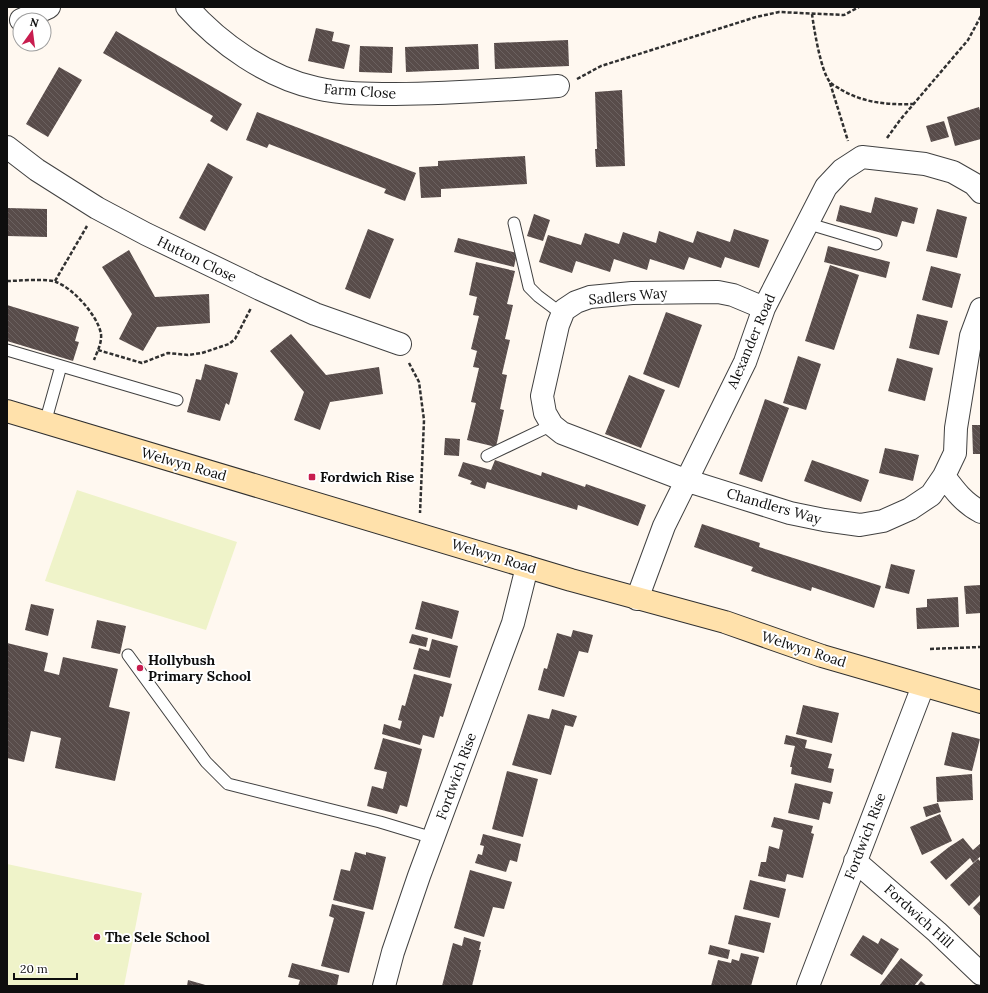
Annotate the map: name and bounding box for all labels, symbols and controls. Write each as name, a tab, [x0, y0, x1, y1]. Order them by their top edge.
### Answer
north arrow	[12, 12, 52, 52]
text: N	[29, 14, 41, 30]
street label: Farm Close	[323, 79, 397, 103]
street label: Hutton Close	[154, 232, 240, 286]
street label: Sadlers Way	[588, 284, 669, 308]
street label: Alexander Road	[723, 291, 779, 392]
street label: Welwyn Road	[139, 443, 229, 485]
place label: Fordwich Rise	[320, 468, 415, 486]
marker: Fordwich Rise	[307, 472, 317, 482]
street label: Chandlers Way	[725, 484, 824, 528]
street label: Welwyn Road	[449, 535, 539, 577]
street label: Welwyn Road	[759, 627, 849, 671]
place label: Hollybush Primary School	[148, 651, 252, 685]
marker: Hollybush Primary School	[135, 663, 145, 673]
street label: Fordwich Rise	[432, 730, 480, 822]
street label: Fordwich Rise	[840, 790, 890, 882]
street label: Fordwich Hill	[881, 880, 957, 952]
place label: The Sele School	[105, 928, 211, 946]
marker: The Sele School	[92, 932, 102, 942]
scale bar	[14, 955, 77, 981]
text: 20 m	[20, 961, 48, 976]

